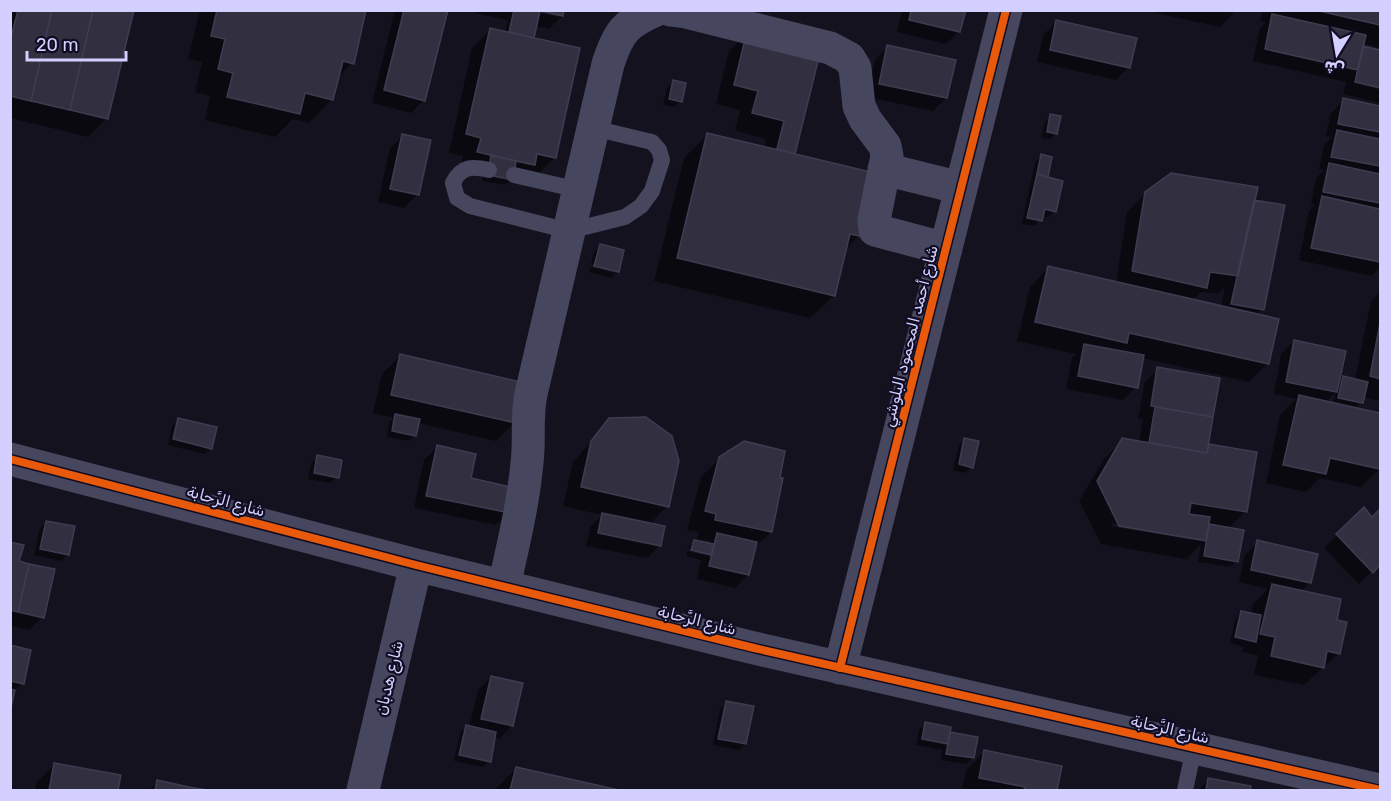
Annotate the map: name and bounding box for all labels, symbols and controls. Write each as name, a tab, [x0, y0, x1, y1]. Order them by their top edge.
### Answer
scale bar	[27, 24, 126, 62]
north arrow	[1307, 24, 1367, 84]
text: 20 m	[36, 34, 78, 56]
text: ش	[1322, 57, 1346, 79]
street label: شارع أحمد المحمود البلوشي	[878, 243, 945, 430]
street label: شارع الرَّحابة	[184, 481, 267, 522]
street label: شارع الرَّحابة	[655, 601, 738, 641]
street label: شارع هدبان	[371, 639, 409, 718]
street label: شارع الرَّحابة	[1128, 711, 1211, 749]

